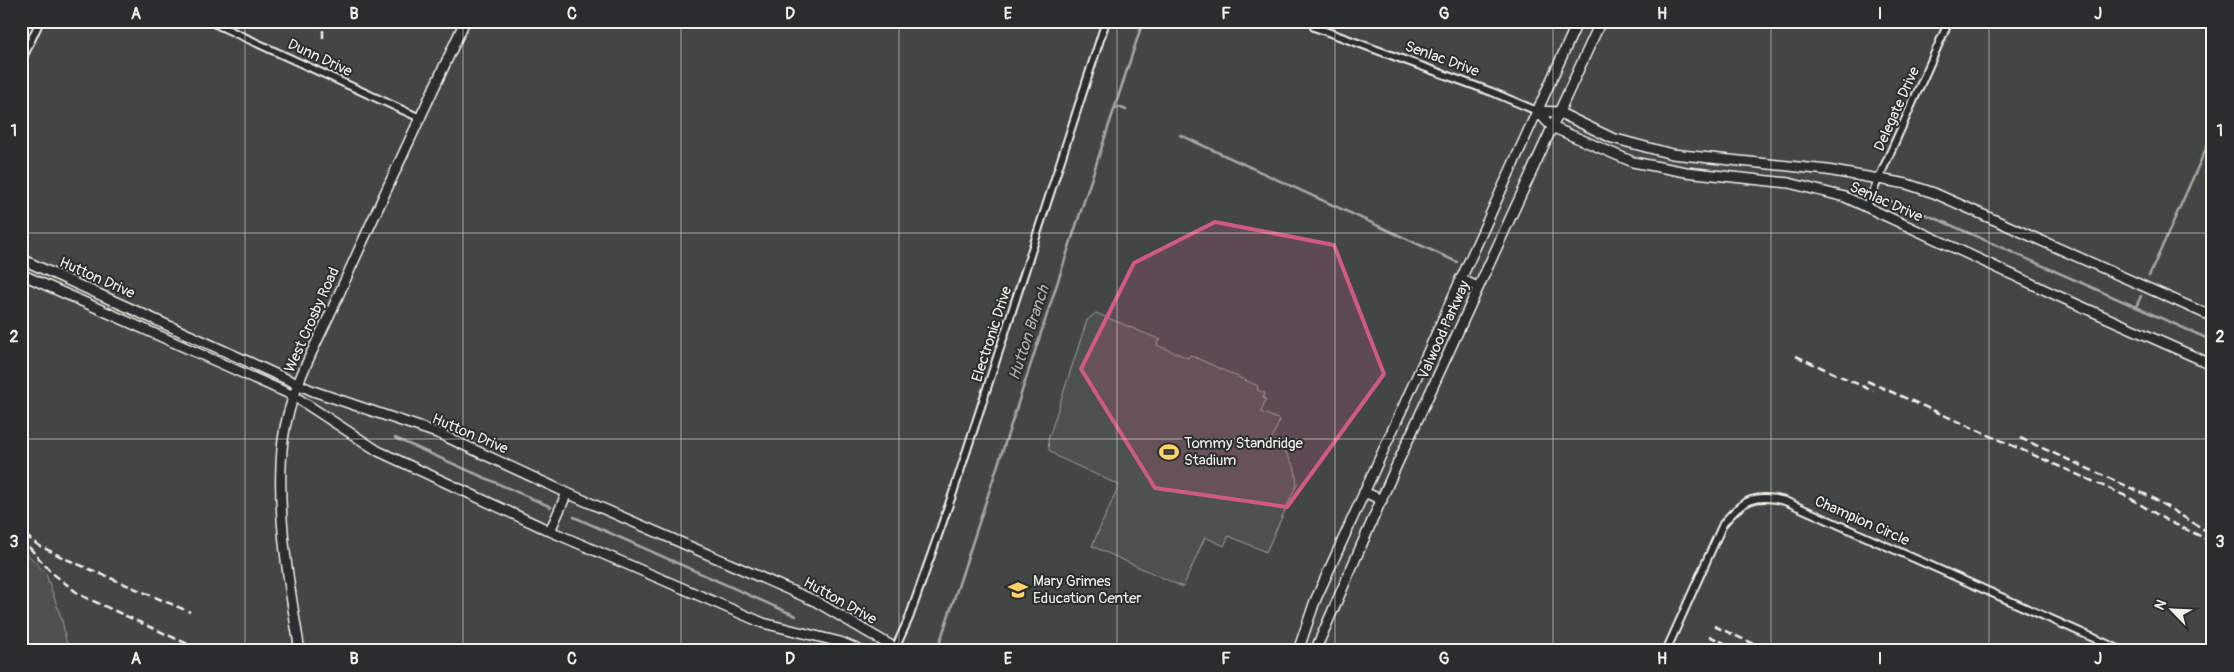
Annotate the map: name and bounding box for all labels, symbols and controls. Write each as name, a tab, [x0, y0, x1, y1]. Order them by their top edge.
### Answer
text: A	[131, 4, 142, 24]
text: B	[349, 4, 359, 24]
text: C	[567, 4, 577, 24]
text: D	[785, 4, 795, 24]
text: E	[1004, 4, 1013, 24]
text: F	[1221, 4, 1231, 24]
text: G	[1439, 4, 1450, 24]
text: H	[1657, 4, 1667, 24]
text: I	[1878, 4, 1882, 24]
text: J	[2094, 4, 2102, 24]
street label: Dunn Drive	[285, 35, 356, 81]
street label: Senlac Drive	[1402, 37, 1482, 81]
street label: Delegate Drive	[1870, 63, 1924, 154]
text: 1	[11, 121, 17, 141]
text: 1	[2217, 121, 2223, 141]
street label: Senlac Drive	[1847, 178, 1926, 227]
street label: Hutton Drive	[56, 253, 138, 303]
street label: West Crosby Road	[280, 264, 344, 376]
street label: Valwood Parkway	[1414, 277, 1475, 382]
water label: Hutton Branch	[1004, 282, 1054, 383]
street label: Electronic Drive	[968, 283, 1017, 384]
text: 2	[10, 327, 19, 347]
text: 2	[2216, 327, 2225, 347]
street label: Hutton Drive	[429, 409, 511, 459]
place label: Tommy Standridge Stadium	[1184, 434, 1304, 470]
sports icon: Tommy Standridge Stadium	[1158, 441, 1180, 463]
street label: Champion Circle	[1812, 492, 1913, 551]
text: 3	[10, 532, 19, 552]
text: 3	[2216, 532, 2225, 552]
place label: Mary Grimes Education Center	[1033, 572, 1142, 608]
street label: Hutton Drive	[800, 573, 880, 629]
school or university icon: Mary Grimes Education Center	[1007, 579, 1029, 601]
north arrow	[2146, 584, 2196, 634]
text: N	[2151, 597, 2170, 613]
text: A	[131, 649, 142, 669]
text: B	[349, 649, 359, 669]
text: C	[567, 649, 577, 669]
text: D	[785, 649, 795, 669]
text: E	[1004, 649, 1013, 669]
text: F	[1221, 649, 1231, 669]
text: G	[1439, 649, 1450, 669]
text: H	[1657, 649, 1667, 669]
text: I	[1878, 649, 1882, 669]
text: J	[2094, 649, 2102, 669]

